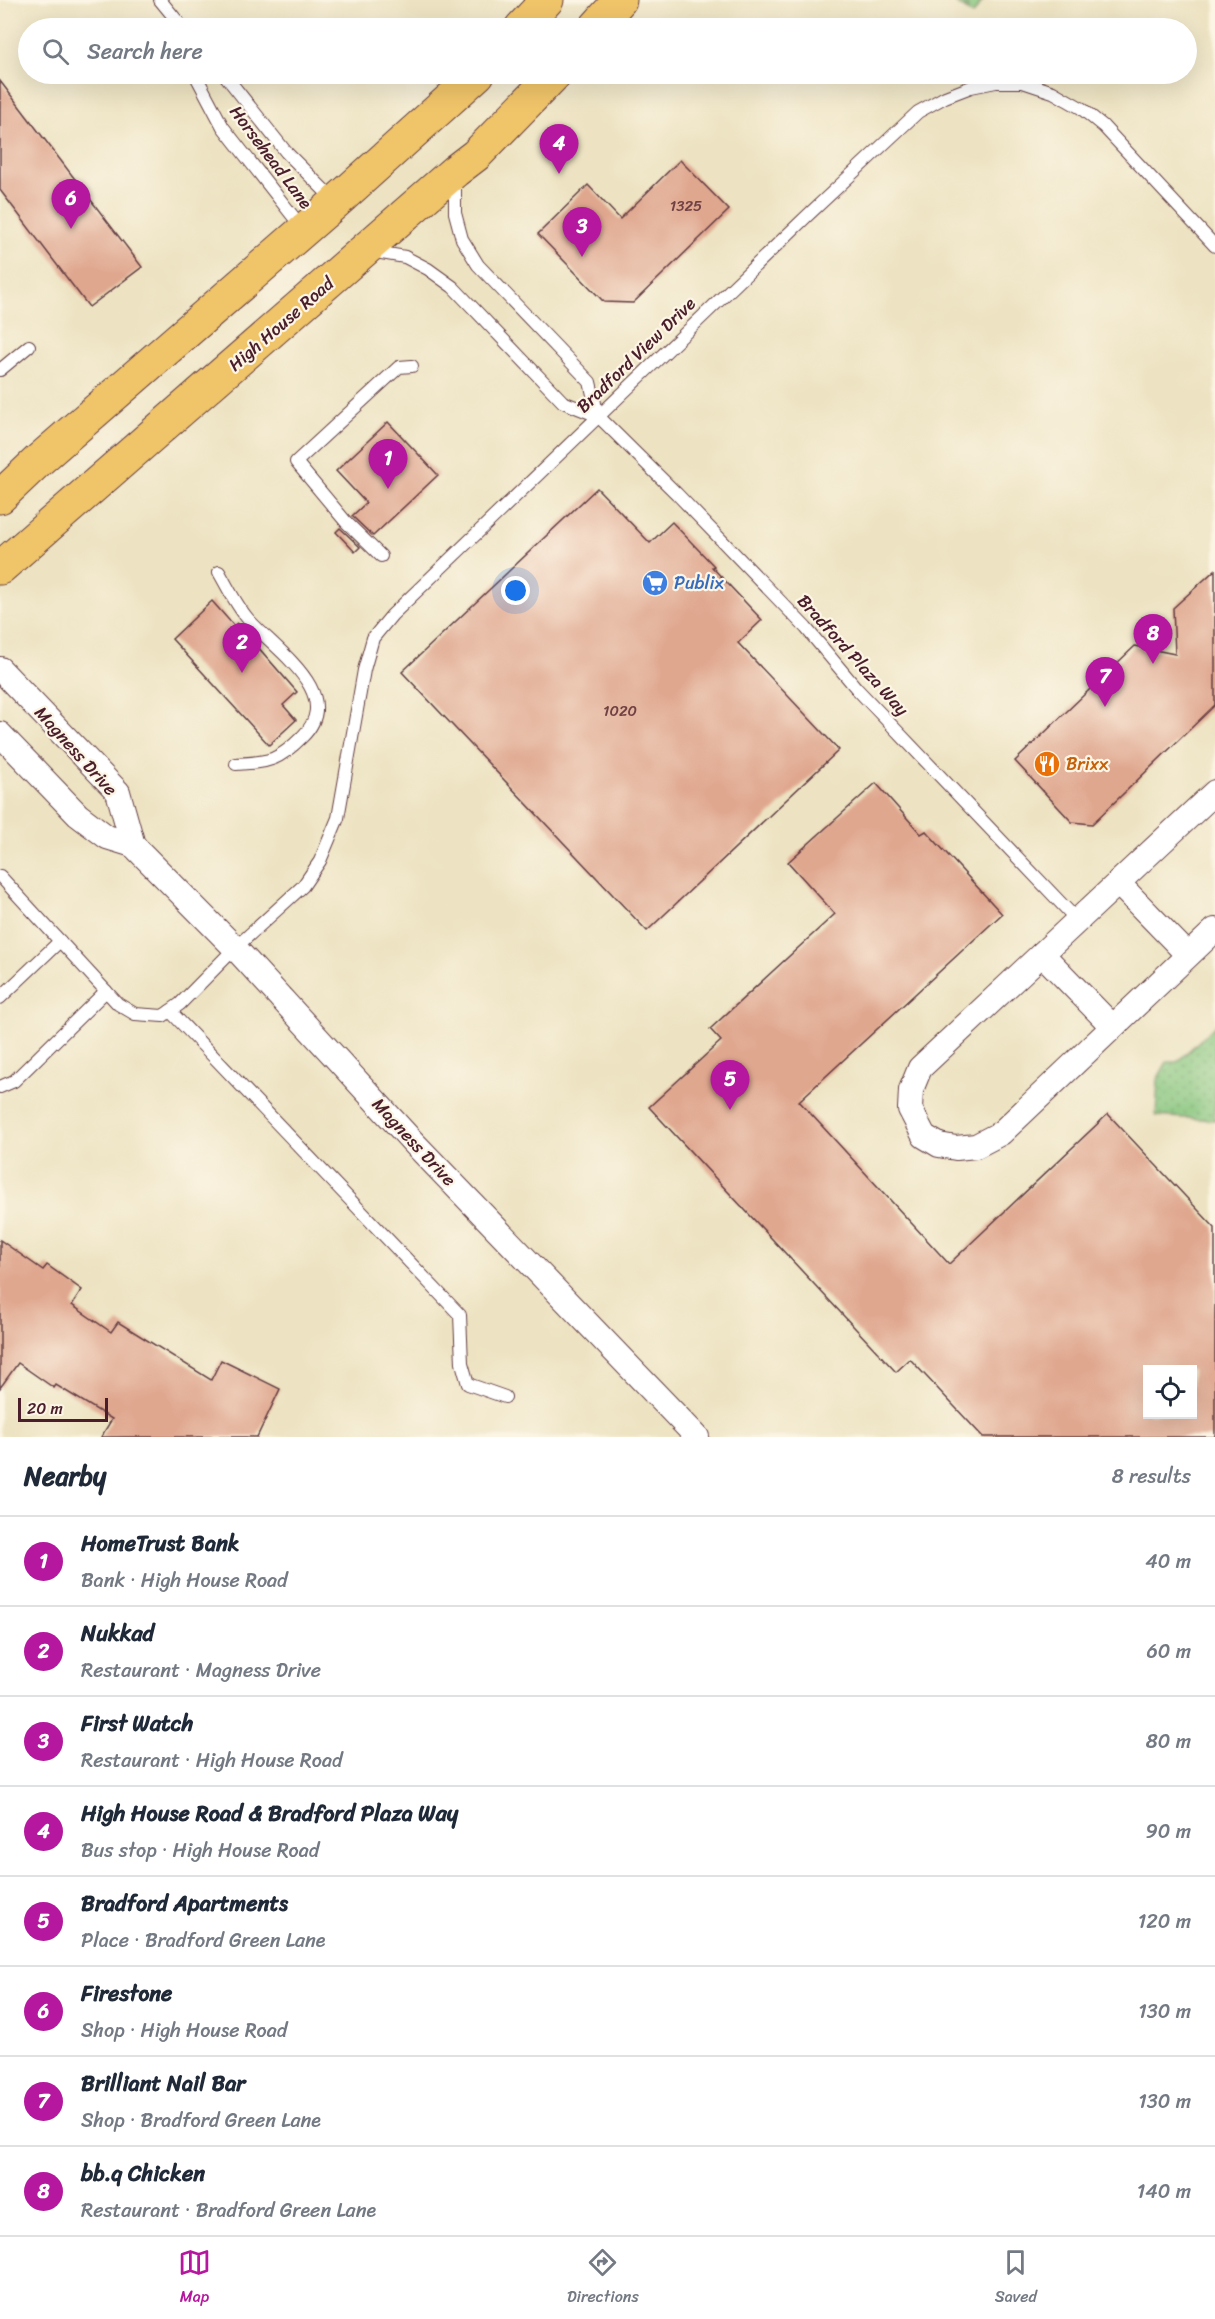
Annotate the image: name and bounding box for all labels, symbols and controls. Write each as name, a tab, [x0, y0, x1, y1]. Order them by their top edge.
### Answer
search box	[18, 18, 1197, 84]
text: Search here	[87, 32, 203, 71]
icon: search	[39, 35, 72, 68]
street label: Horsehead Lane	[221, 98, 321, 216]
pin: 4	[540, 124, 578, 174]
pin: 6	[52, 180, 90, 229]
house number: 1325	[670, 193, 702, 219]
pin: 3	[562, 208, 602, 257]
street label: High House Road	[221, 268, 343, 379]
street label: Bradford View Drive	[568, 289, 704, 421]
pin: 1	[368, 440, 408, 489]
place label: Publix	[674, 567, 725, 599]
supermarket icon: Publix	[640, 568, 670, 598]
your location	[501, 576, 530, 605]
street label: Bradford Plaza Way	[789, 586, 917, 724]
pin: 8	[1134, 614, 1172, 664]
pin: 2	[222, 624, 262, 673]
pin: 7	[1086, 658, 1124, 707]
street label: Magness Drive	[26, 698, 126, 804]
house number: 1020	[603, 698, 637, 724]
place label: Brixx	[1066, 748, 1109, 780]
restaurant icon: Brixx	[1032, 749, 1062, 779]
pin: 5	[710, 1060, 750, 1110]
street label: Magness Drive	[364, 1090, 464, 1194]
map controls	[1143, 1365, 1197, 1419]
button: locate	[1143, 1365, 1197, 1419]
text: 20 m	[27, 1394, 63, 1423]
scale bar	[18, 1395, 108, 1422]
text: Nearby	[24, 1453, 106, 1499]
text: 8 results	[1112, 1459, 1191, 1494]
text: HomeTrust Bank	[81, 1524, 240, 1563]
text: 1	[39, 1544, 48, 1579]
text: 40 m	[1145, 1544, 1191, 1579]
text: Bank · High House Road	[81, 1563, 288, 1598]
text: Nukkad	[81, 1614, 154, 1653]
text: 2	[38, 1634, 49, 1669]
text: 60 m	[1146, 1634, 1191, 1669]
text: Restaurant · Magness Drive	[81, 1653, 321, 1688]
text: First Watch	[81, 1704, 193, 1743]
text: 3	[38, 1724, 49, 1759]
text: 80 m	[1146, 1724, 1191, 1759]
text: Restaurant · High House Road	[81, 1743, 342, 1778]
text: High House Road & Bradford Plaza Way	[81, 1794, 458, 1833]
text: 4	[37, 1814, 50, 1849]
text: 90 m	[1146, 1814, 1191, 1849]
text: Bus stop · High House Road	[81, 1833, 319, 1868]
text: Bradford Apartments	[81, 1884, 288, 1923]
text: 5	[37, 1904, 50, 1939]
text: 120 m	[1138, 1904, 1191, 1939]
text: Place · Bradford Green Lane	[81, 1923, 325, 1958]
text: Firestone	[81, 1974, 172, 2013]
text: 6	[38, 1994, 49, 2029]
text: 130 m	[1138, 1994, 1191, 2029]
text: Shop · High House Road	[81, 2013, 287, 2048]
text: Brilliant Nail Bar	[81, 2064, 245, 2103]
text: 7	[38, 2084, 49, 2119]
text: 130 m	[1138, 2084, 1191, 2119]
text: Shop · Bradford Green Lane	[81, 2103, 321, 2138]
text: bb.q Chicken	[81, 2154, 205, 2193]
text: 8	[37, 2174, 50, 2209]
text: 140 m	[1137, 2174, 1191, 2209]
text: Restaurant · Bradford Green Lane	[81, 2193, 376, 2228]
tab: Map	[178, 2246, 211, 2311]
tab: Directions	[567, 2246, 639, 2311]
tab: Saved	[995, 2246, 1037, 2311]

